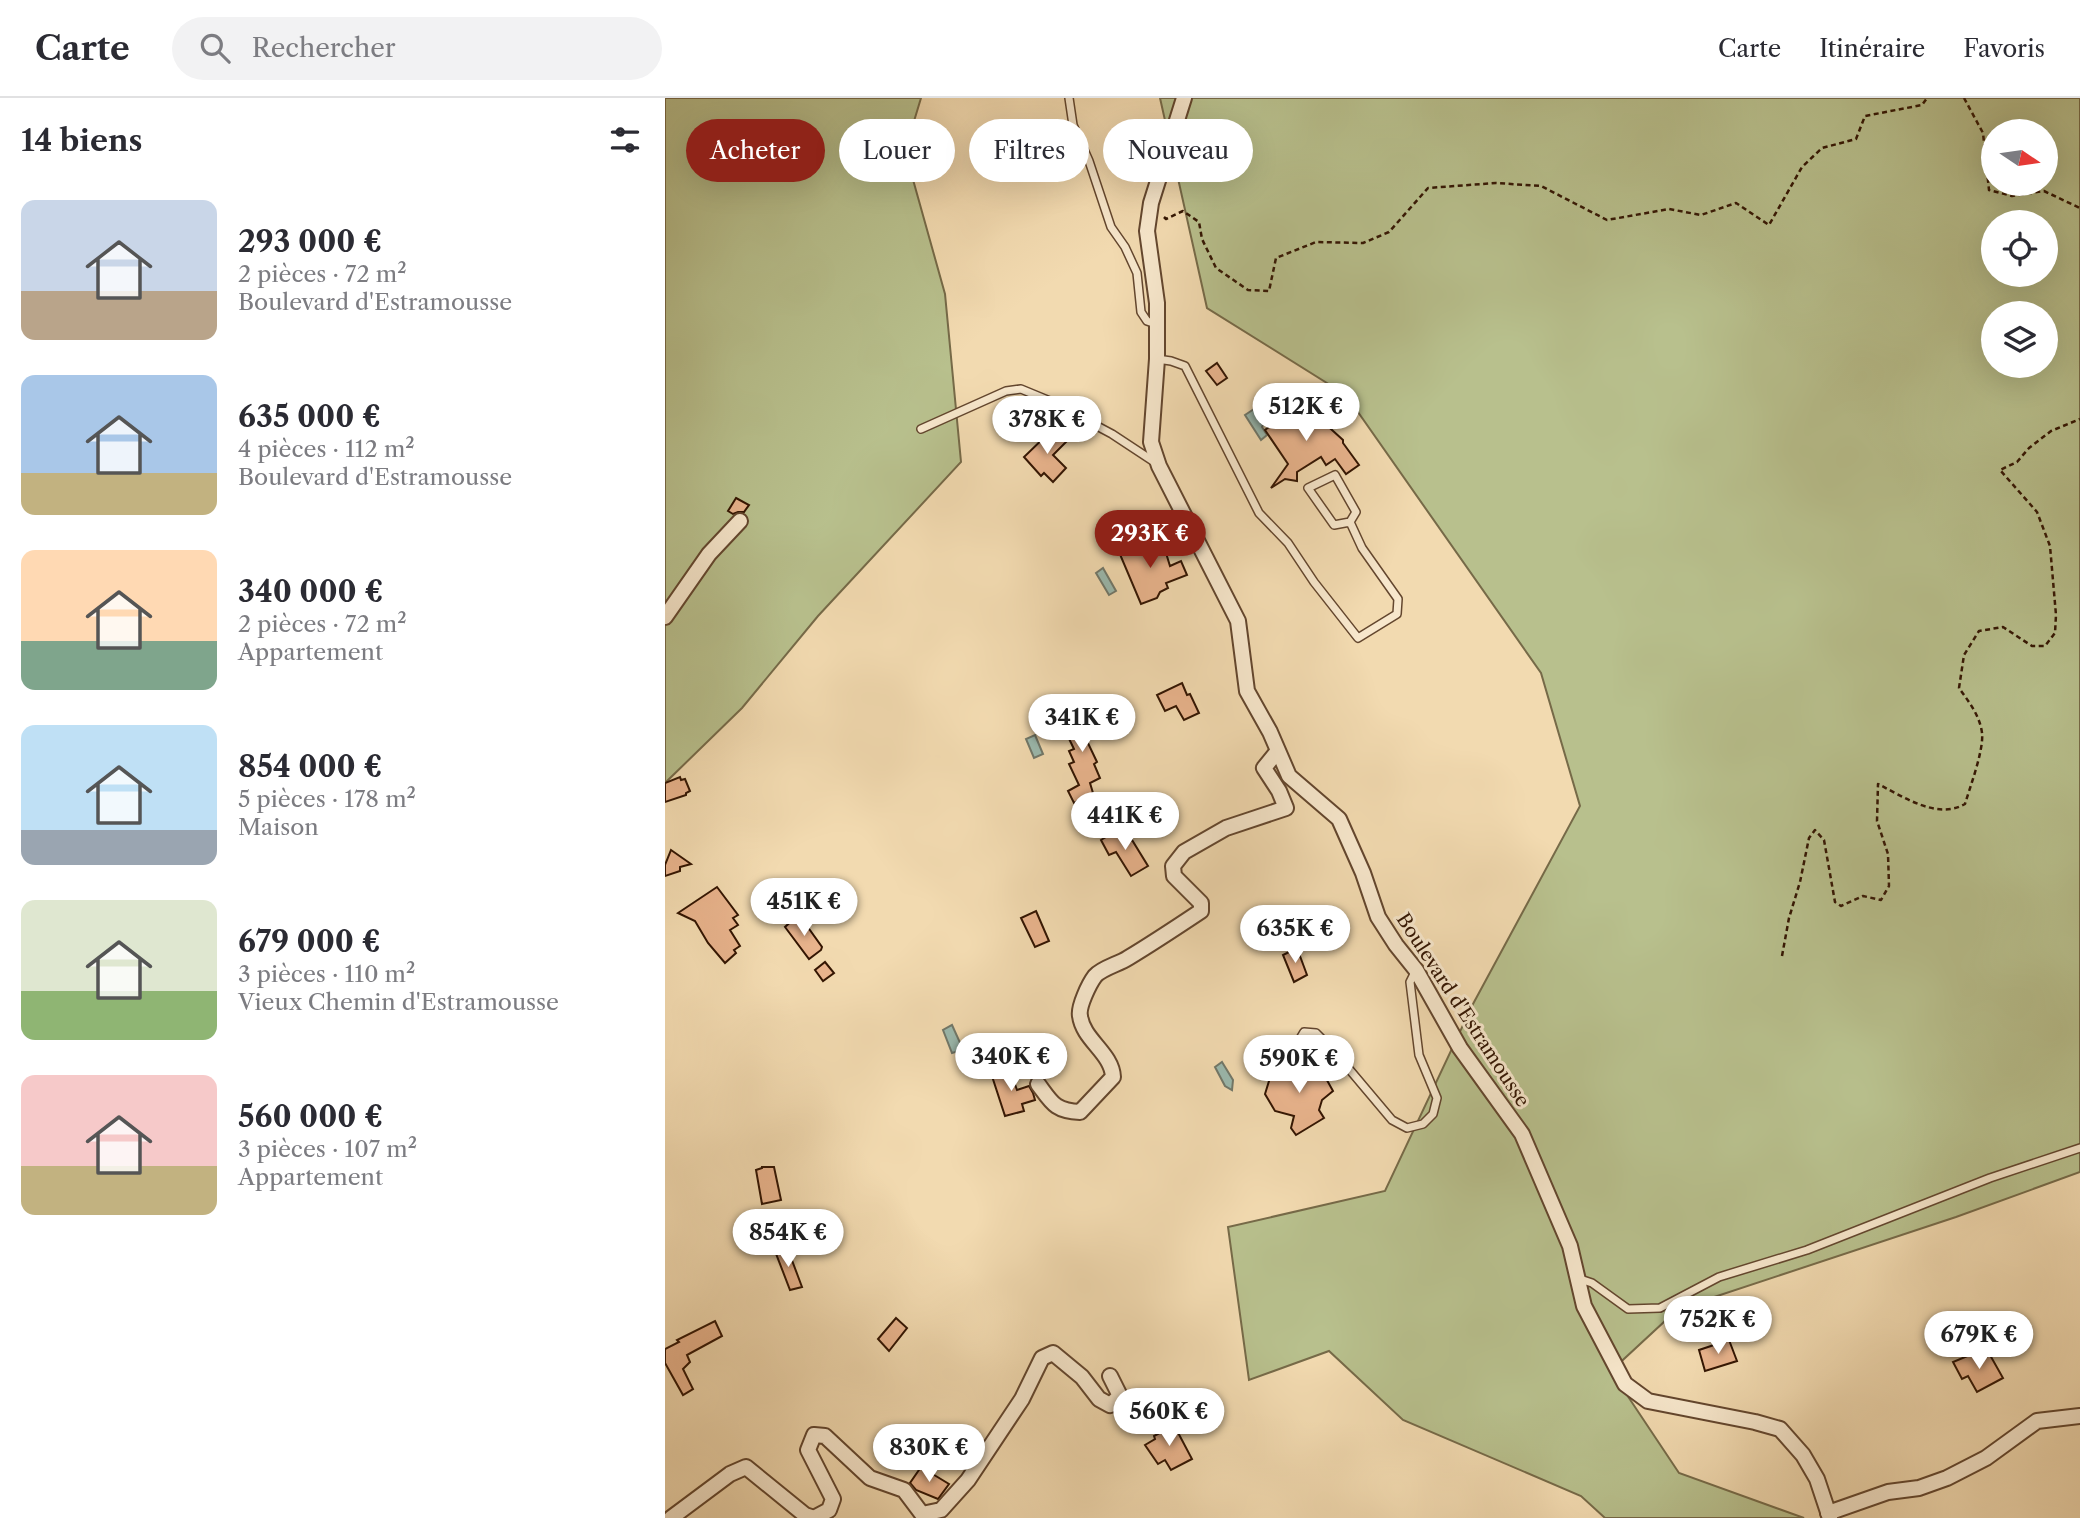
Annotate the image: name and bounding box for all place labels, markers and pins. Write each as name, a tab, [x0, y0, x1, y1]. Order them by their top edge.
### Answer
pin: 512K €	[1249, 384, 1363, 443]
pin: 378K €	[990, 396, 1104, 456]
pin: 293K €	[1093, 510, 1207, 570]
pin: 341K €	[1025, 694, 1139, 754]
pin: 441K €	[1068, 792, 1182, 852]
pin: 451K €	[747, 878, 861, 938]
pin: 635K €	[1238, 906, 1352, 965]
pin: 340K €	[954, 1034, 1068, 1093]
pin: 590K €	[1242, 1035, 1356, 1095]
pin: 854K €	[731, 1210, 845, 1269]
pin: 752K €	[1661, 1296, 1775, 1356]
pin: 679K €	[1922, 1312, 2036, 1371]
pin: 560K €	[1112, 1388, 1226, 1448]
pin: 830K €	[872, 1424, 986, 1484]

